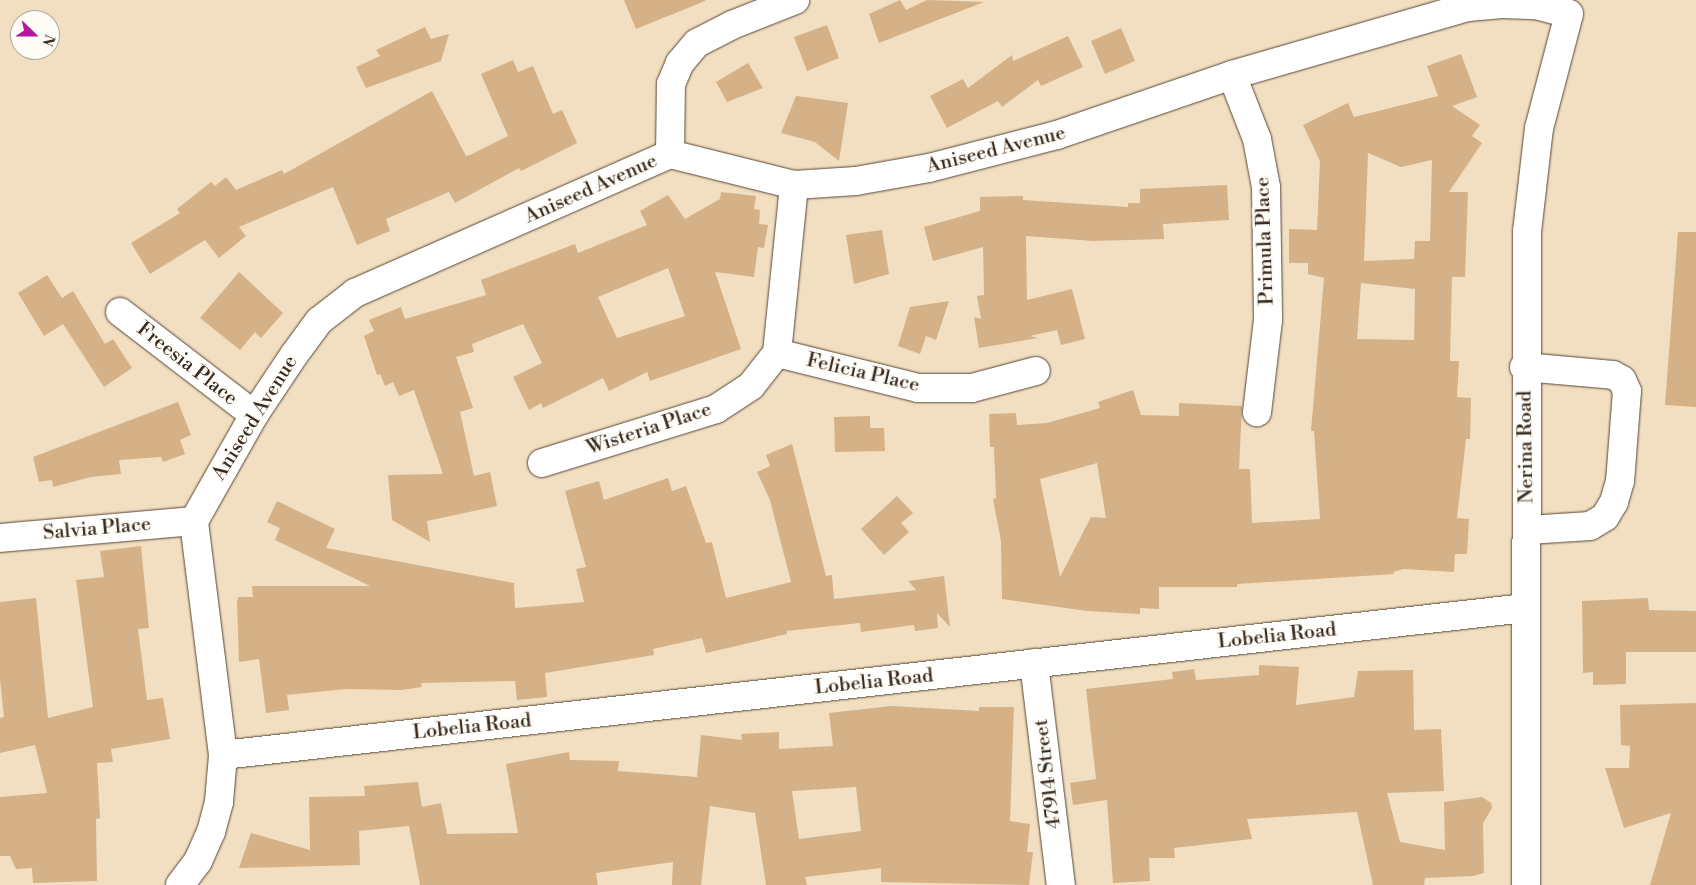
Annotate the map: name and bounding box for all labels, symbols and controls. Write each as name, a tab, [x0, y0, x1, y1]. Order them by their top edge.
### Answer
north arrow	[10, 10, 60, 60]
text: N	[38, 32, 58, 49]
street label: Aniseed Avenue	[924, 121, 1068, 179]
street label: Aniseed Avenue	[521, 149, 661, 229]
street label: Primula Place	[1251, 176, 1279, 306]
street label: Freesia Place	[132, 317, 242, 411]
street label: Felicia Place	[804, 348, 922, 398]
street label: Aniseed Avenue	[207, 351, 303, 485]
street label: Nerina Road	[1513, 390, 1539, 504]
street label: Wisteria Place	[584, 398, 714, 460]
street label: Salvia Place	[42, 512, 152, 546]
street label: Lobelia Road	[1217, 618, 1337, 654]
street label: Lobelia Road	[814, 664, 934, 700]
street label: Lobelia Road	[412, 709, 532, 745]
street label: 47914 Street	[1029, 718, 1067, 830]

